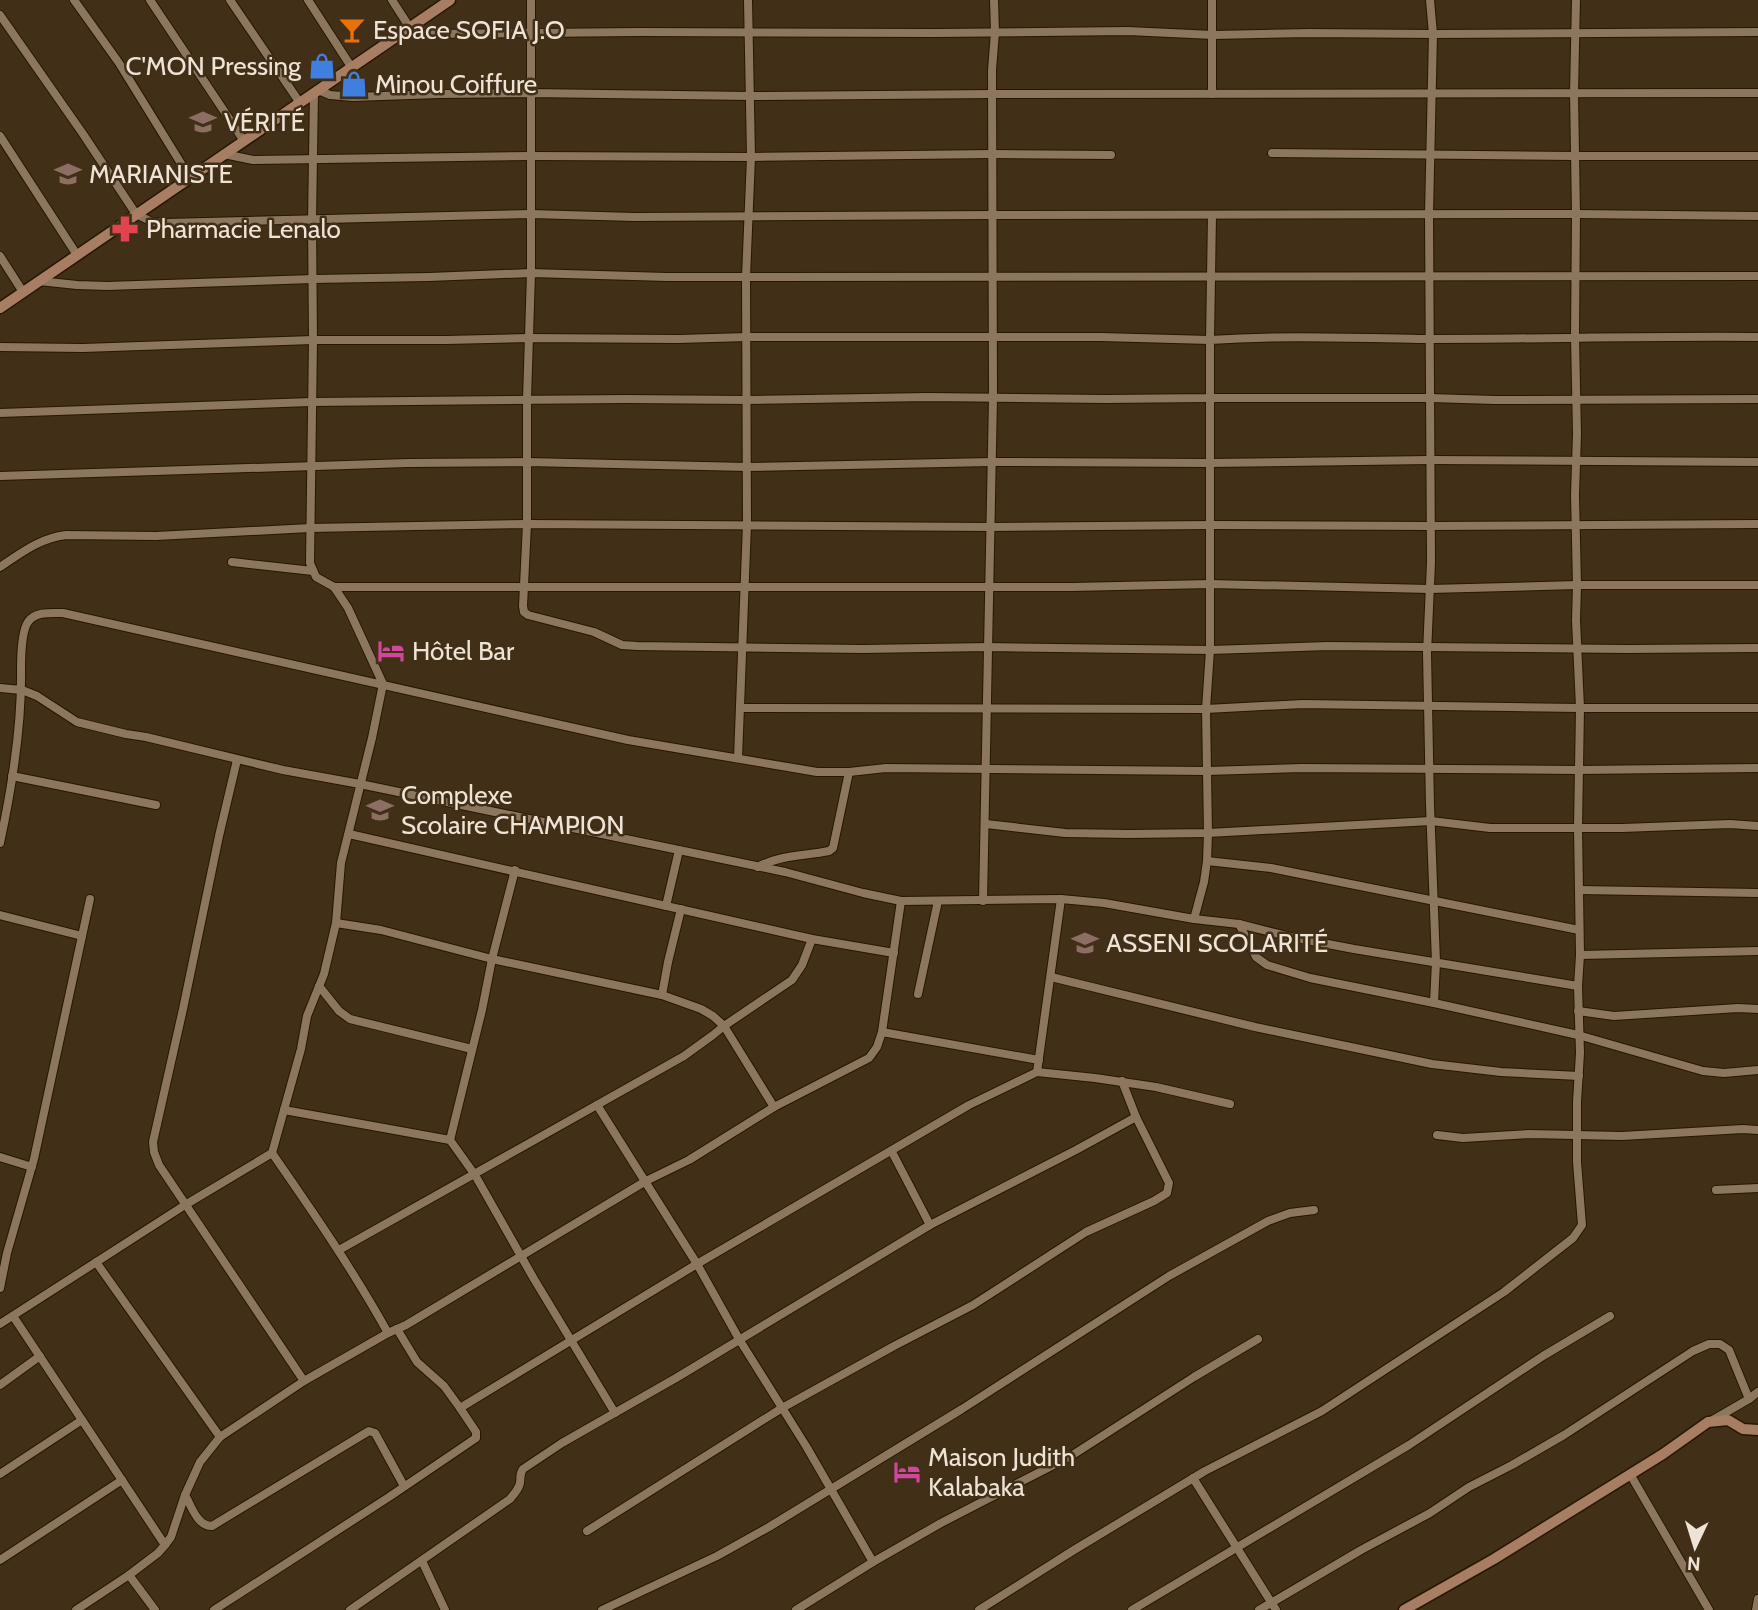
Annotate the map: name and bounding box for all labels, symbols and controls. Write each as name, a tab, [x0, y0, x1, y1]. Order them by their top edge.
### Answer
place label: Espace SOFIA J.O	[373, 14, 565, 46]
bar icon: Espace SOFIA J.O	[337, 15, 367, 45]
place label: C'MON Pressing	[125, 50, 302, 82]
shop icon: C'MON Pressing	[307, 51, 337, 81]
place label: Minou Coiffure	[375, 68, 537, 100]
shop icon: Minou Coiffure	[339, 69, 369, 99]
place label: VÉRITÉ	[224, 106, 305, 138]
school or university icon: VÉRITÉ	[188, 107, 218, 137]
place label: MARIANISTE	[89, 158, 233, 190]
school or university icon: MARIANISTE	[53, 159, 83, 189]
place label: Pharmacie Lenalo	[146, 213, 341, 245]
pharmacy icon: Pharmacie Lenalo	[110, 214, 140, 244]
place label: Hôtel Bar	[412, 635, 515, 667]
hotel icon: Hôtel Bar	[376, 636, 406, 666]
place label: Complexe Scolaire CHAMPION	[401, 779, 624, 841]
school or university icon: Complexe Scolaire CHAMPION	[365, 795, 395, 825]
place label: ASSENI SCOLARITÉ	[1106, 927, 1328, 959]
school or university icon: ASSENI SCOLARITÉ	[1070, 928, 1100, 958]
place label: Maison Judith Kalabaka	[928, 1441, 1075, 1503]
hotel icon: Maison Judith Kalabaka	[892, 1457, 922, 1487]
north arrow	[1660, 1512, 1730, 1582]
text: N	[1686, 1552, 1701, 1575]

